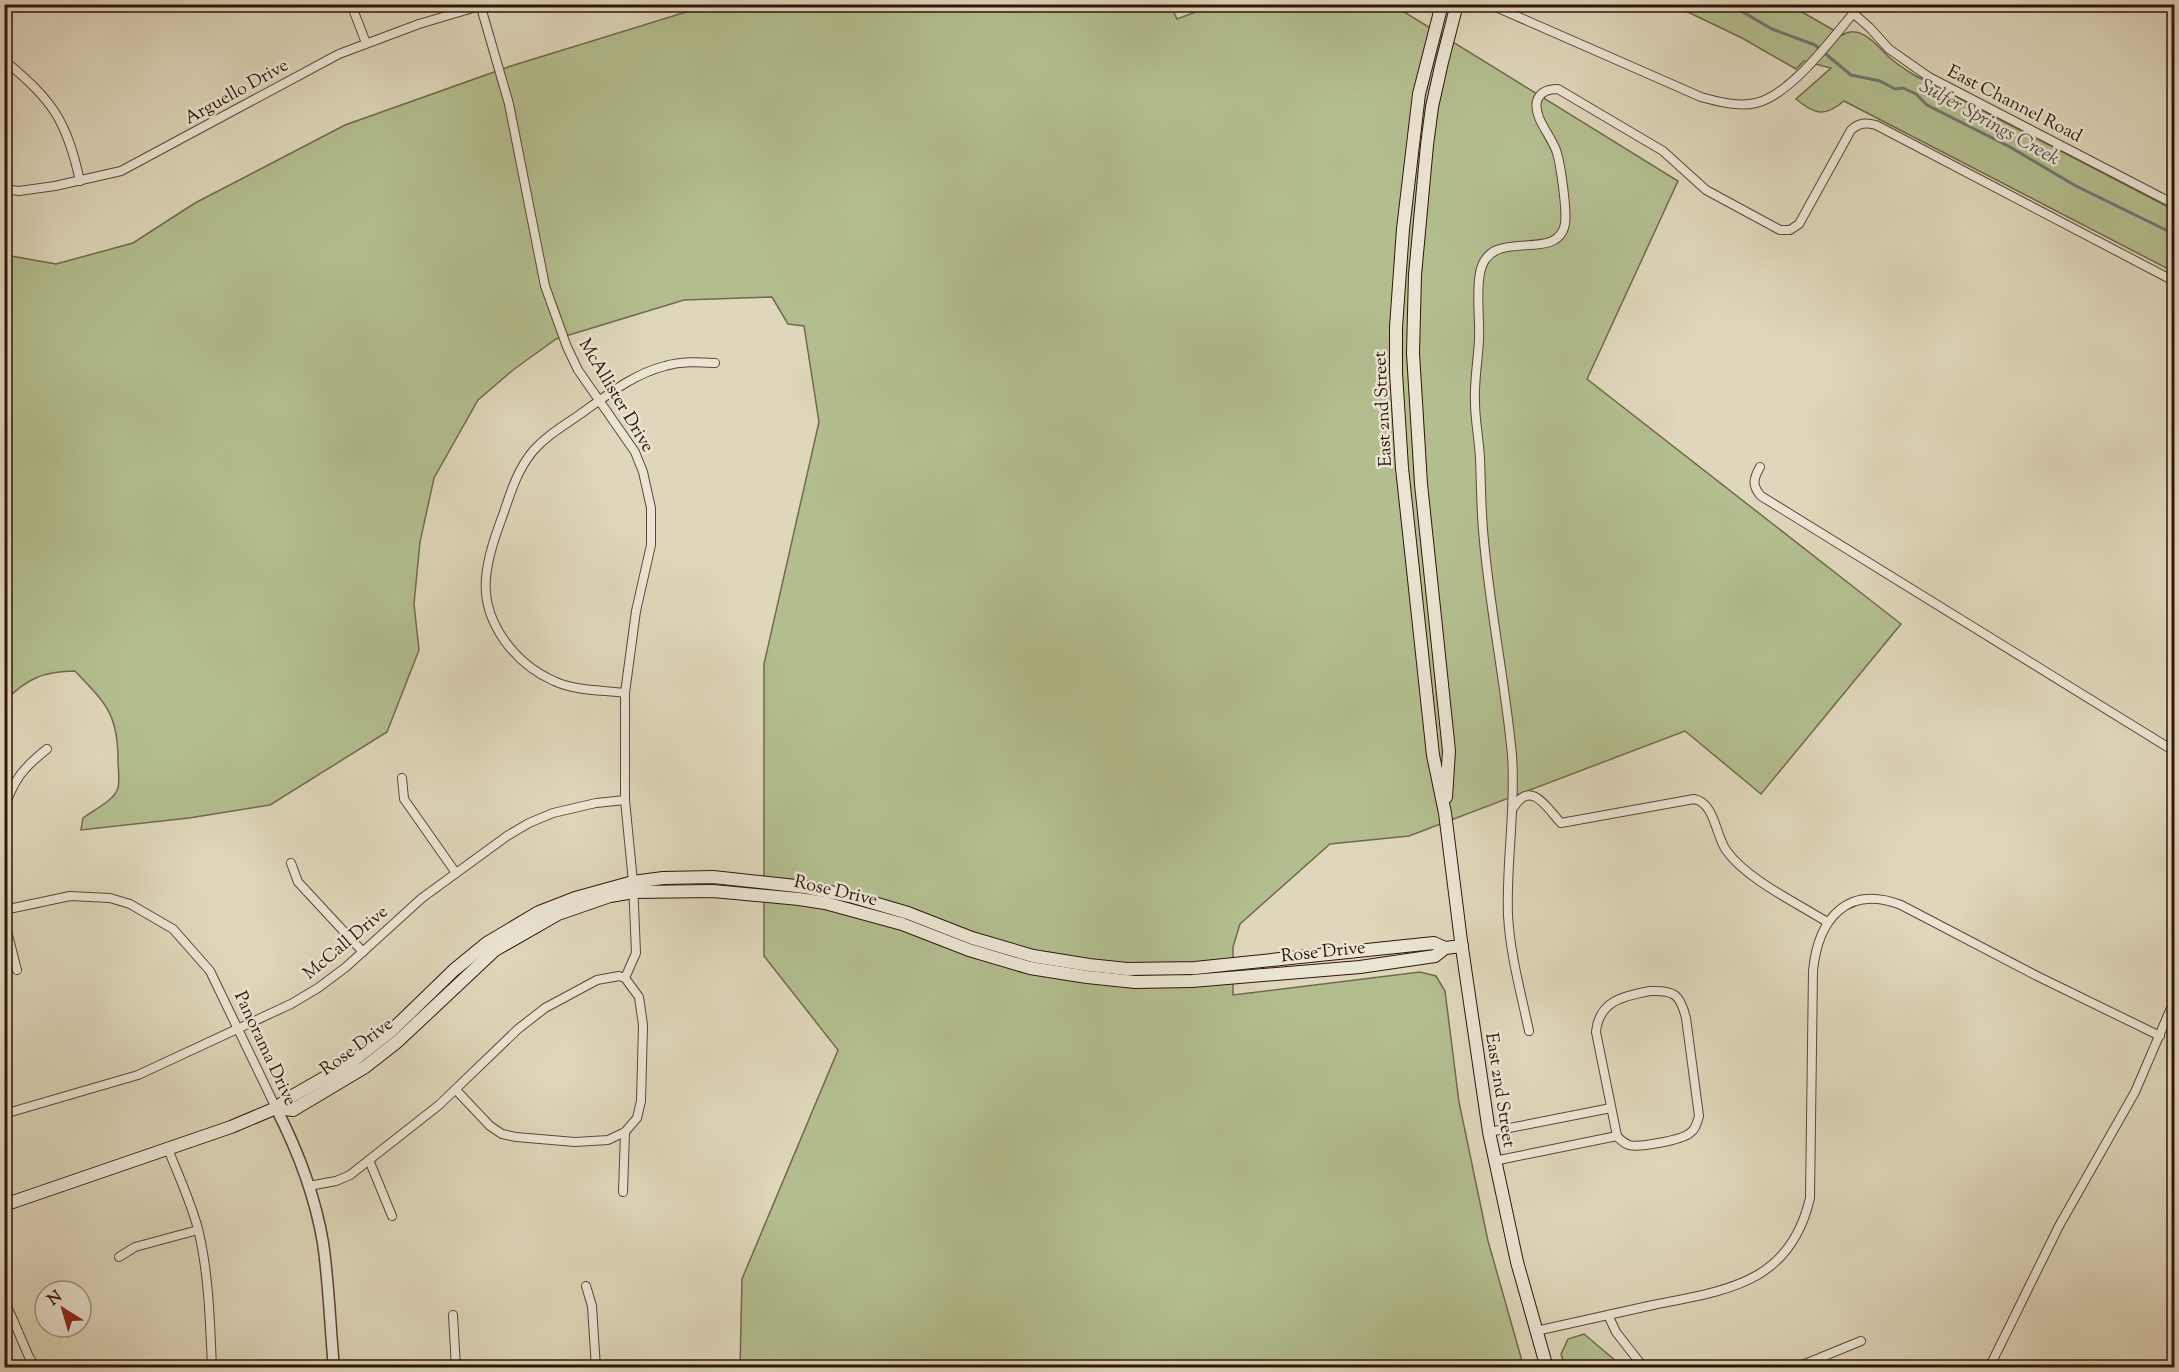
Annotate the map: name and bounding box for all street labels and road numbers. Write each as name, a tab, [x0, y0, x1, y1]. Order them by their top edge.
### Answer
street label: Arguello Drive	[180, 53, 294, 132]
street label: East Channel Road	[1942, 60, 2086, 150]
street label: McAllister Drive	[571, 334, 660, 458]
street label: East 2nd Street	[1368, 350, 1400, 467]
street label: Rose Drive	[791, 870, 880, 914]
street label: McCall Drive	[298, 900, 395, 987]
street label: Rose Drive	[1280, 936, 1367, 970]
street label: Panorama Drive	[226, 987, 302, 1110]
street label: Rose Drive	[315, 1012, 399, 1083]
street label: East 2nd Street	[1477, 1031, 1521, 1149]

